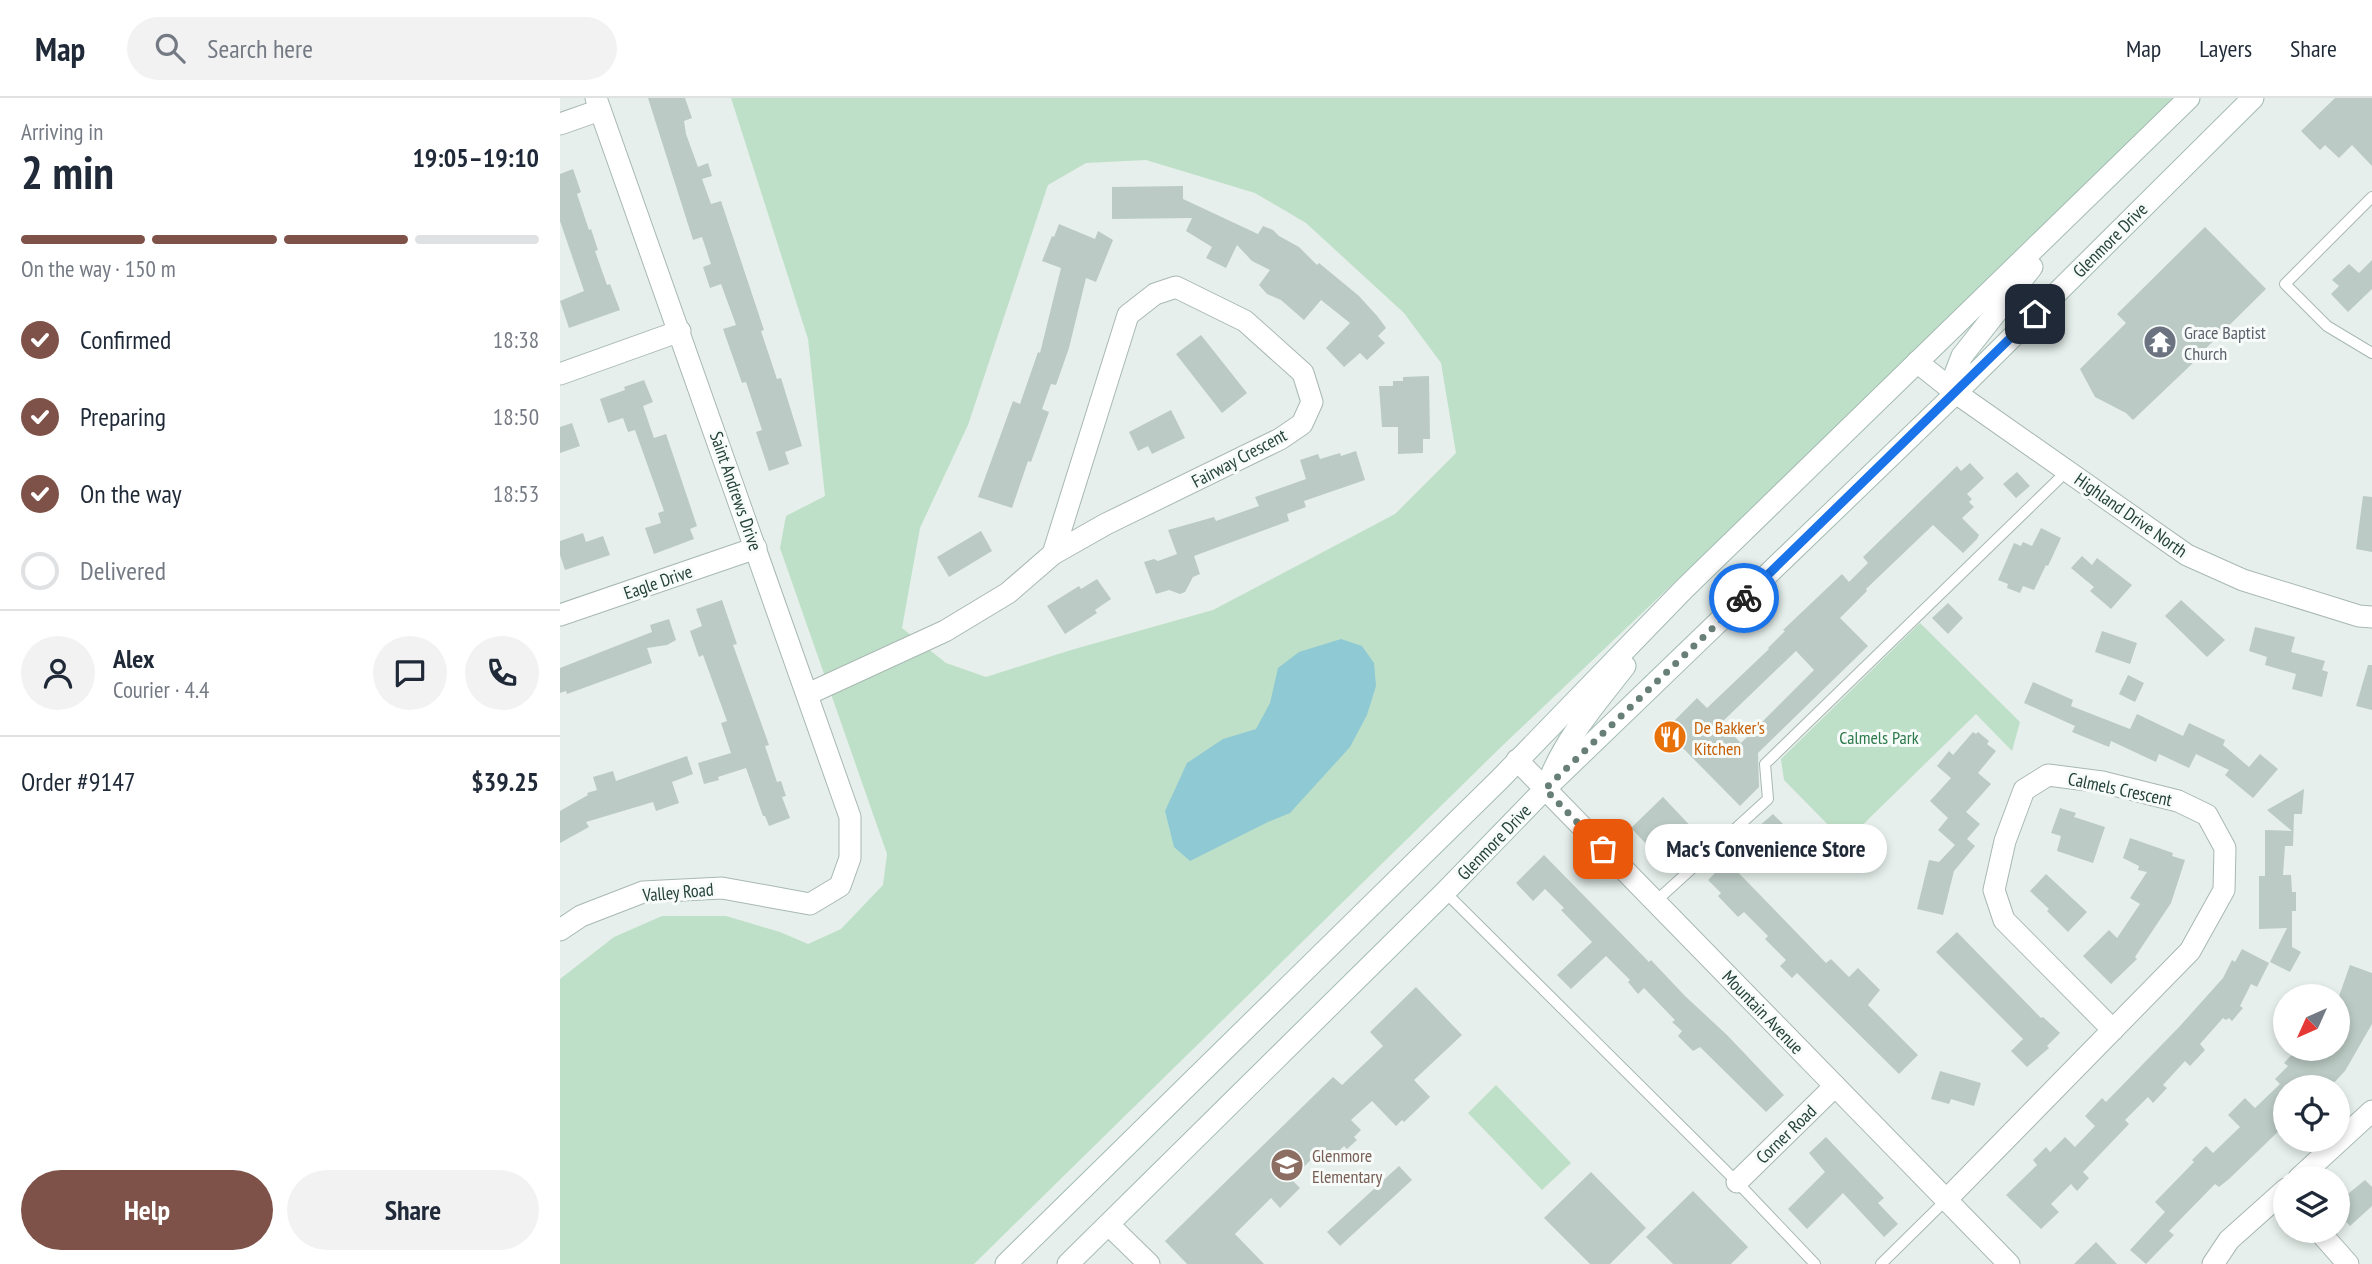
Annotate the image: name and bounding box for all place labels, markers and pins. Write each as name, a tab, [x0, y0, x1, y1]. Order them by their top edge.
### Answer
pin	[2005, 284, 2065, 344]
place label: Grace Baptist Church	[2184, 321, 2266, 365]
temple icon: Grace Baptist Church	[2141, 323, 2179, 361]
place label: De Bakker's Kitchen	[1694, 716, 1765, 760]
restaurant icon: De Bakker's Kitchen	[1651, 718, 1689, 756]
pin	[1573, 819, 1633, 879]
callout: Mac's Convenience Store	[1645, 824, 1886, 874]
place label: Glenmore Elementary	[1312, 1144, 1382, 1188]
school or university icon: Glenmore Elementary	[1268, 1146, 1306, 1184]

